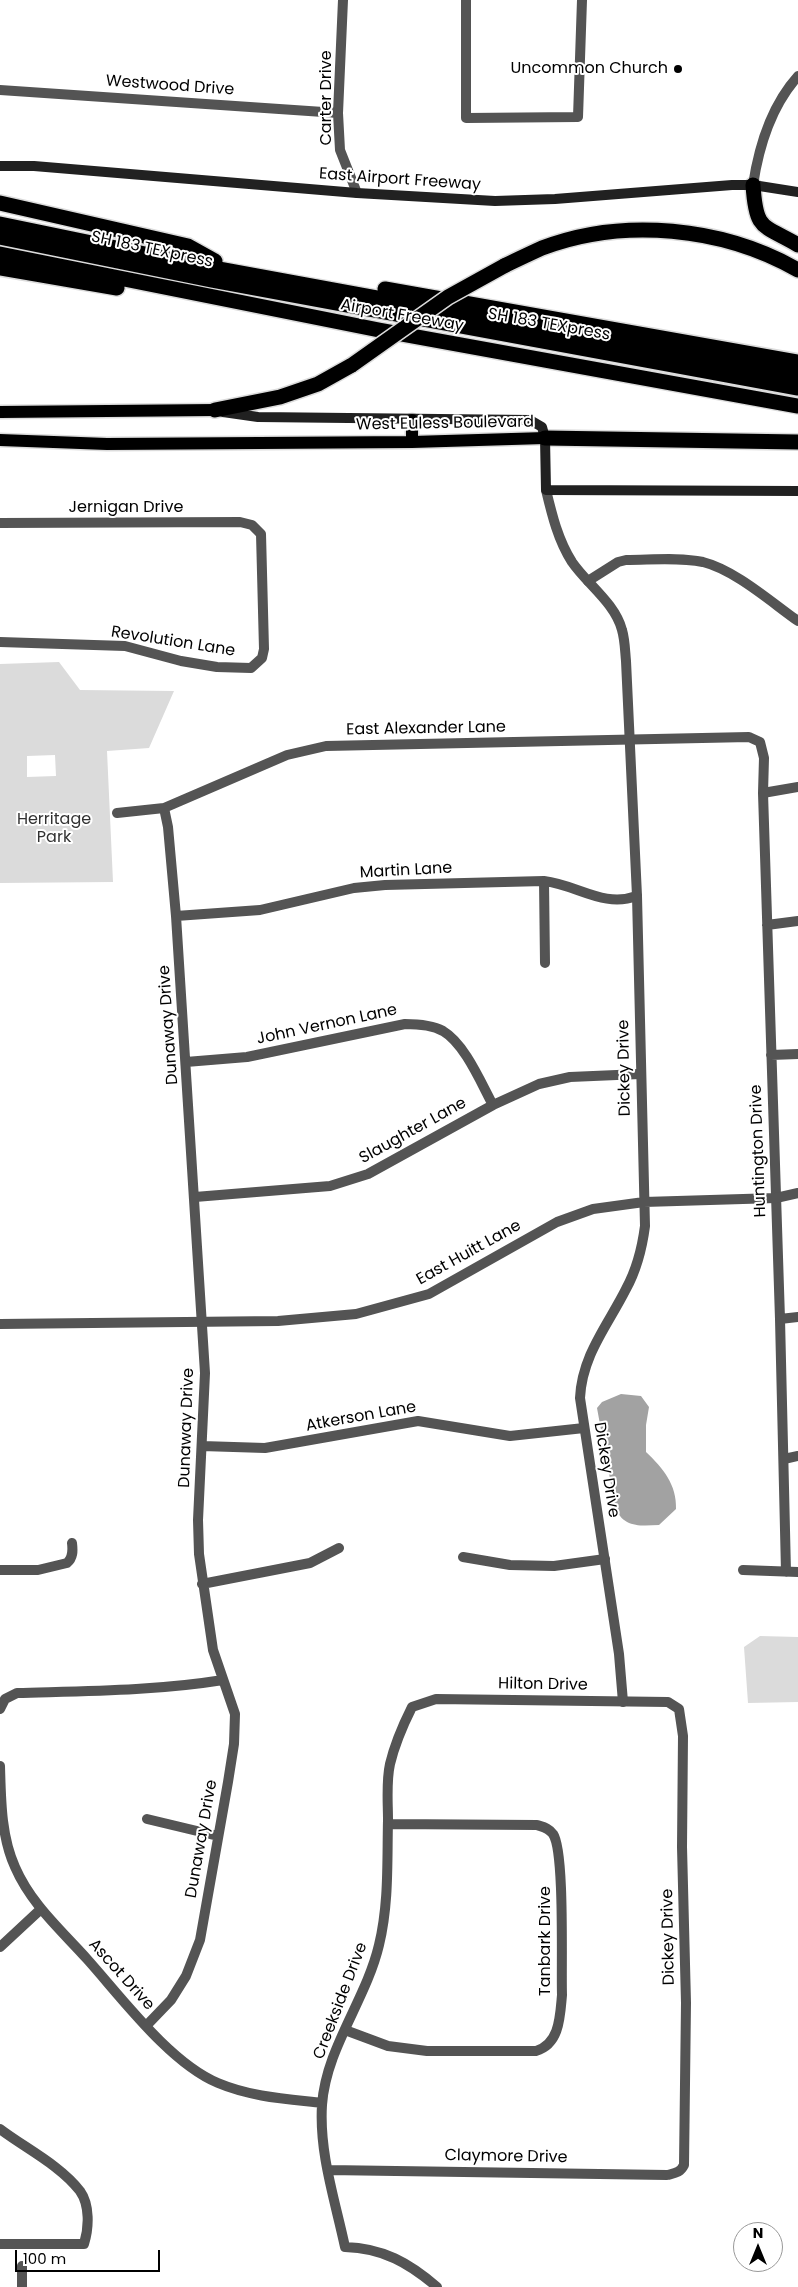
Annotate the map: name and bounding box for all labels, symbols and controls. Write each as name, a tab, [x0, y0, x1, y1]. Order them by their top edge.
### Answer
street label: Carter Drive	[317, 50, 337, 146]
place label: Uncommon Church	[511, 59, 668, 79]
marker: Uncommon Church	[672, 63, 684, 75]
street label: Westwood Drive	[105, 72, 235, 100]
street label: East Airport Freeway	[318, 165, 482, 195]
street label: SH 183 TEXpress	[89, 228, 215, 272]
street label: Airport Freeway	[339, 296, 465, 336]
street label: SH 183 TEXpress	[486, 305, 612, 345]
street label: West Euless Boulevard	[356, 413, 534, 435]
street label: Jernigan Drive	[69, 498, 183, 518]
street label: Revolution Lane	[110, 623, 236, 661]
street label: East Alexander Lane	[346, 718, 506, 740]
park label: Herritage Park	[17, 810, 91, 848]
street label: Martin Lane	[359, 859, 453, 883]
street label: Dunaway Drive	[155, 965, 183, 1085]
street label: John Vernon Lane	[255, 1001, 399, 1049]
street label: Dickey Drive	[615, 1020, 635, 1116]
street label: Huntington Drive	[747, 1084, 771, 1218]
street label: Slaughter Lane	[356, 1094, 470, 1168]
street label: East Huitt Lane	[413, 1216, 525, 1290]
street label: Dunaway Drive	[175, 1368, 199, 1488]
street label: Atkerson Lane	[304, 1398, 418, 1436]
street label: Dickey Drive	[589, 1421, 623, 1519]
street label: Hilton Drive	[498, 1675, 588, 1695]
street label: Dunaway Drive	[182, 1778, 222, 1900]
street label: Tanbark Drive	[536, 1886, 556, 1996]
street label: Dickey Drive	[659, 1889, 679, 1985]
street label: Ascot Drive	[84, 1935, 158, 2015]
street label: Creekside Drive	[310, 1940, 372, 2062]
street label: Claymore Drive	[444, 2146, 568, 2168]
north arrow	[733, 2222, 783, 2272]
text: N	[753, 2223, 763, 2243]
scale bar	[18, 2240, 162, 2272]
text: 100 m	[23, 2248, 66, 2269]

